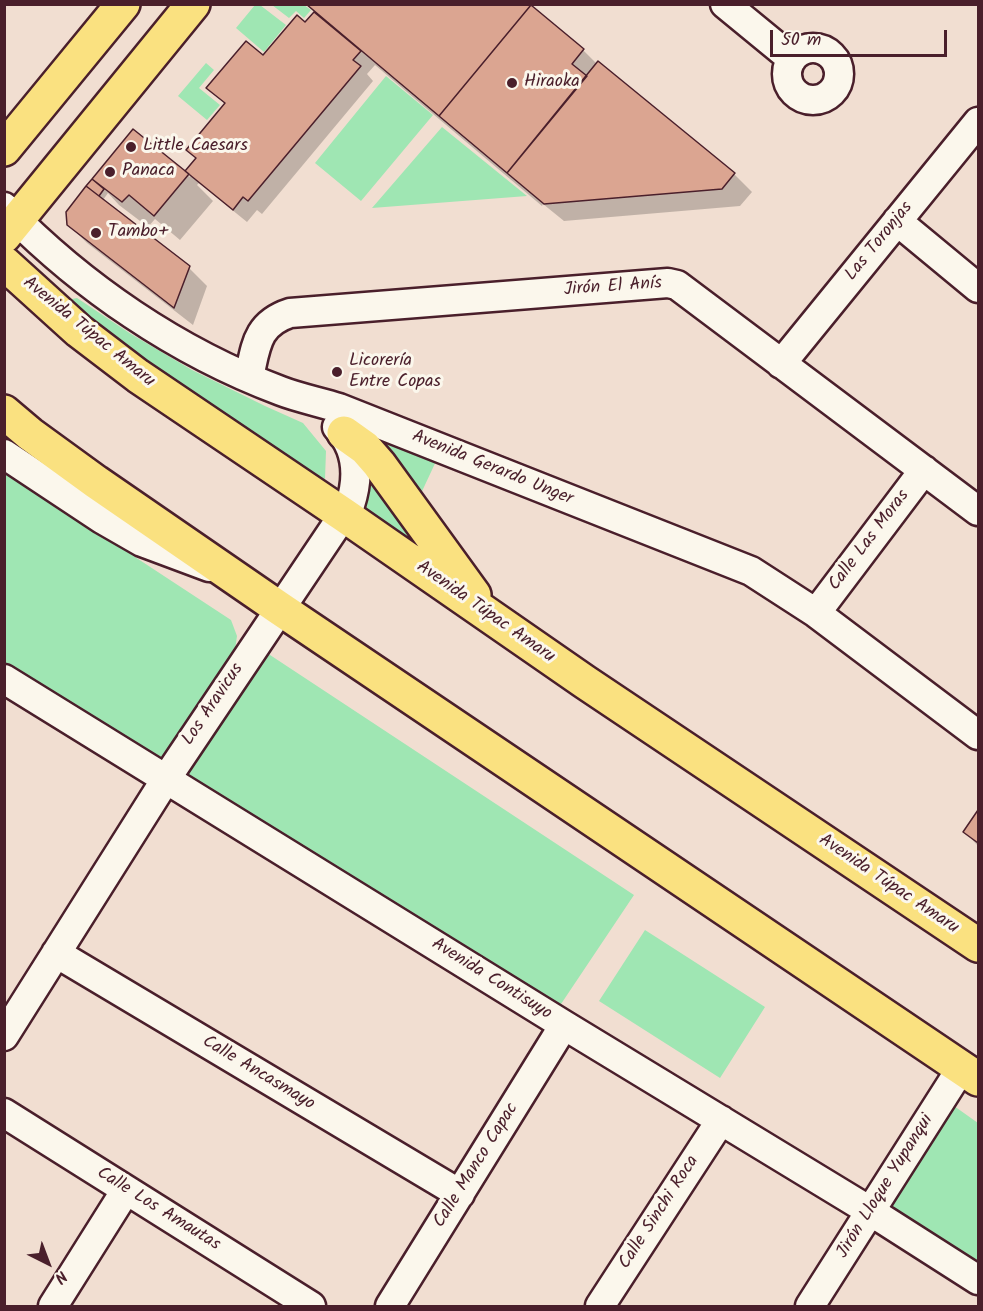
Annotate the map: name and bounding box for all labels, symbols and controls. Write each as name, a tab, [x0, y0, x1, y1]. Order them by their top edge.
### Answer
scale bar	[773, 18, 950, 56]
text: 50 m	[781, 26, 821, 55]
place label: Hiraoka	[524, 72, 580, 94]
marker: Hiraoka	[505, 76, 519, 90]
place label: Little Caesars	[143, 136, 248, 158]
marker: Little Caesars	[124, 140, 138, 154]
place label: Panaca	[122, 161, 175, 183]
marker: Panaca	[103, 165, 117, 179]
street label: Las Toronjas	[842, 198, 918, 286]
place label: Tambo+	[108, 222, 169, 244]
marker: Tambo+	[89, 226, 103, 240]
street label: Avenida Túpac Amaru	[17, 273, 159, 393]
street label: Jirón El Anís	[563, 274, 663, 302]
place label: Licorería Entre Copas	[349, 351, 441, 394]
marker: Licorería Entre Copas	[330, 365, 344, 379]
street label: Avenida Gerardo Unger	[408, 427, 576, 511]
street label: Calle Las Moras	[825, 486, 915, 596]
street label: Avenida Túpac Amaru	[412, 557, 558, 669]
street label: Los Aravicus	[179, 660, 249, 750]
street label: Avenida Túpac Amaru	[814, 830, 962, 940]
street label: Avenida Contisuyo	[427, 934, 555, 1026]
street label: Calle Ancasmayo	[198, 1032, 318, 1116]
street label: Calle Manco Capac	[430, 1100, 524, 1232]
street label: Jirón Lloque Yupanqui	[833, 1111, 939, 1263]
street label: Calle Sinchi Roca	[615, 1152, 705, 1274]
street label: Calle Los Amautas	[92, 1163, 224, 1257]
north arrow	[18, 1233, 78, 1293]
text: N	[48, 1264, 73, 1289]

